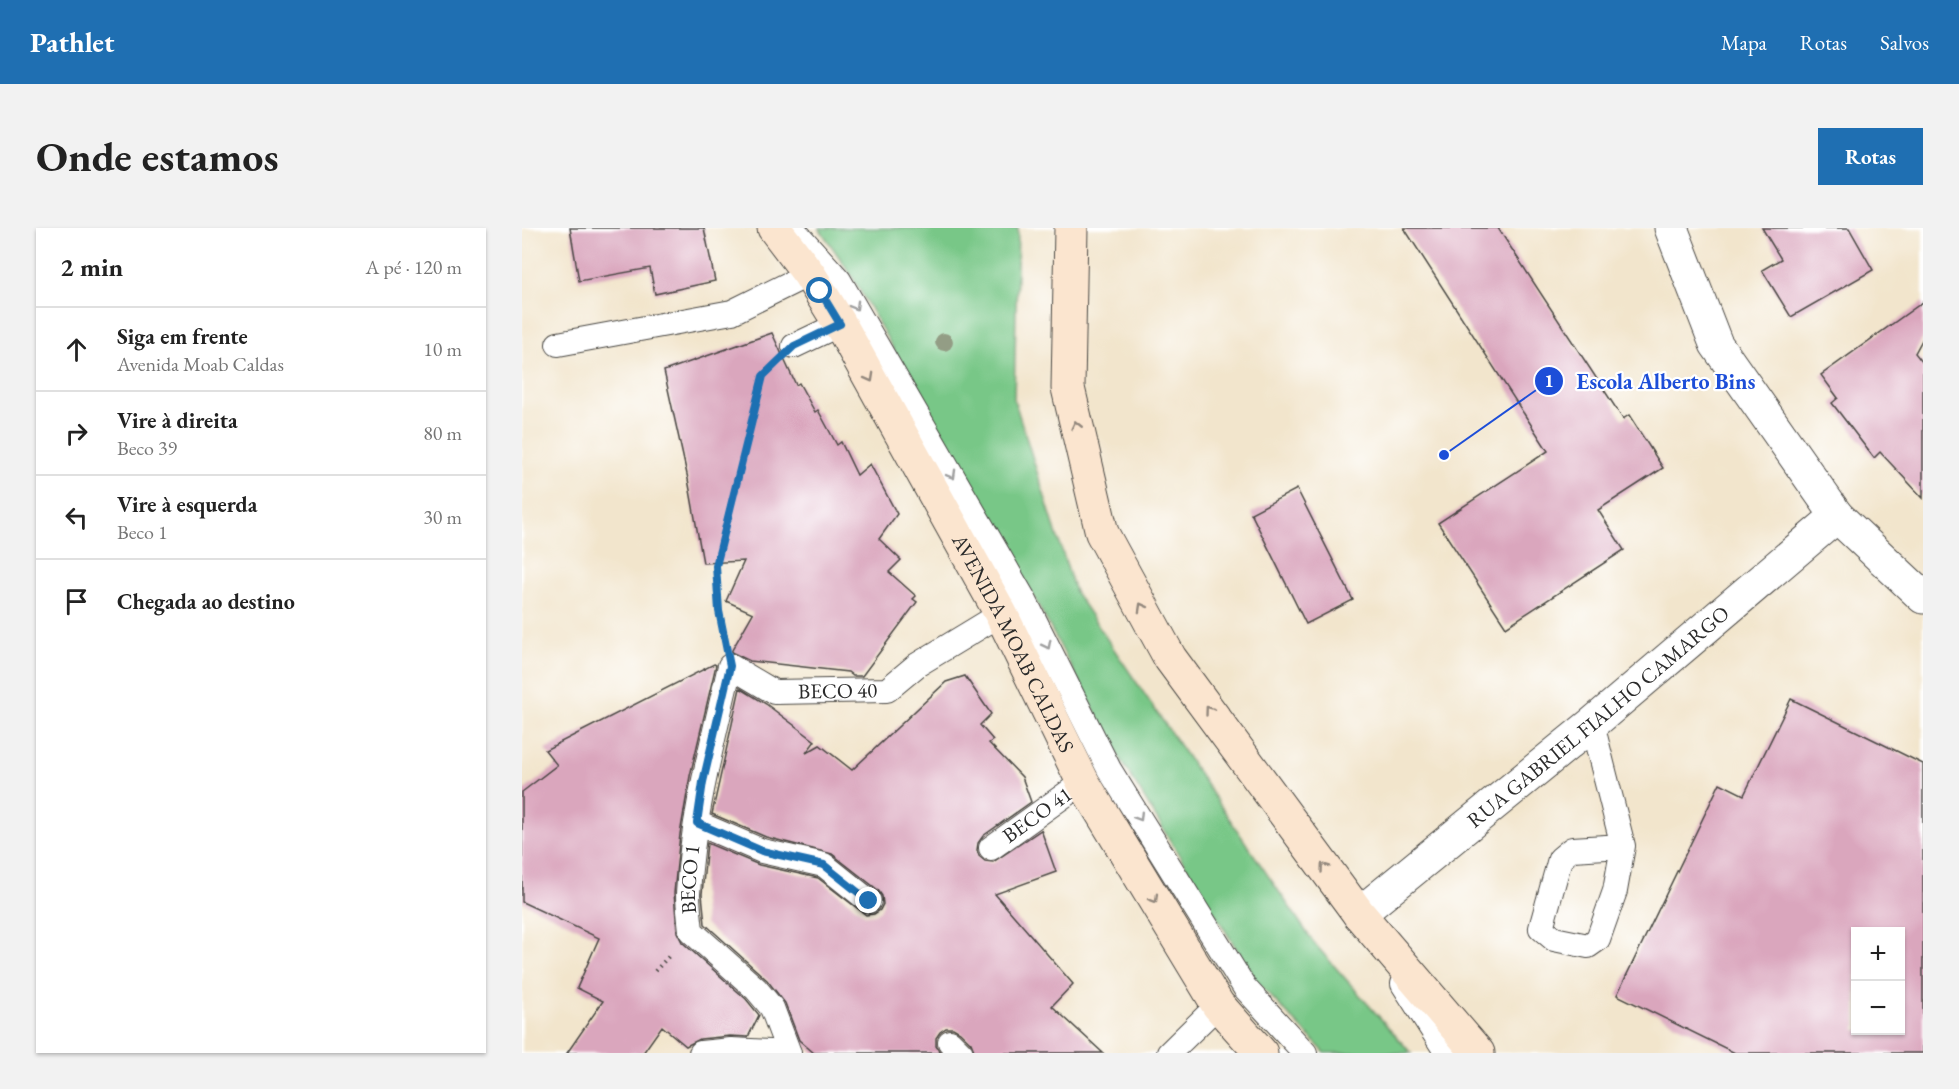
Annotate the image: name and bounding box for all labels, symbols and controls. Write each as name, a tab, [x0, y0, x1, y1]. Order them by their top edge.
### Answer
text: Pathlet	[30, 24, 114, 60]
text: Mapa	[1721, 29, 1767, 56]
text: Rotas	[1800, 29, 1847, 56]
text: Salvos	[1880, 29, 1929, 56]
button: Rotas	[1818, 128, 1923, 185]
text: Onde estamos	[36, 129, 279, 184]
text: 2 min	[60, 250, 123, 284]
text: A pé · 120 m	[366, 254, 462, 280]
route start	[806, 277, 832, 303]
one-way arrow	[847, 300, 859, 310]
text: Siga em frente	[117, 322, 248, 351]
icon: ahead	[60, 333, 93, 366]
text: 10 m	[423, 336, 462, 362]
text: Avenida Moab Caldas	[117, 351, 284, 377]
callout: Escola Alberto Bins	[1534, 361, 1767, 401]
text: Escola Alberto Bins	[1577, 367, 1756, 396]
text: 1	[1544, 369, 1554, 392]
one-way arrow	[863, 372, 875, 382]
text: Vire à direita	[117, 406, 238, 435]
icon: right	[60, 417, 93, 450]
text: 80 m	[423, 420, 462, 446]
one-way arrow	[1071, 420, 1084, 430]
text: Beco 39	[117, 435, 177, 461]
one-way arrow	[945, 469, 956, 479]
text: Vire à esquerda	[117, 490, 257, 519]
icon: left	[60, 501, 93, 534]
text: 30 m	[423, 504, 462, 530]
text: Beco 1	[117, 519, 168, 545]
street label: AVENIDA MOAB CALDAS	[946, 528, 1081, 757]
icon: arrive	[60, 585, 93, 618]
text: Chegada ao destino	[117, 587, 295, 616]
street label: RUA GABRIEL FIALHO CAMARGO	[1461, 599, 1735, 833]
one-way arrow	[1138, 602, 1149, 613]
one-way arrow	[1040, 639, 1051, 649]
street label: BECO 40	[798, 676, 878, 705]
one-way arrow	[1205, 706, 1216, 717]
street label: BECO 41	[997, 780, 1077, 849]
one-way arrow	[1131, 811, 1143, 821]
street label: BECO 1	[674, 843, 706, 915]
one-way arrow	[1321, 863, 1332, 874]
route end	[855, 887, 881, 913]
one-way arrow	[1147, 893, 1159, 903]
map controls	[1851, 927, 1905, 1035]
button: +	[1851, 927, 1905, 981]
button: −	[1851, 981, 1905, 1035]

